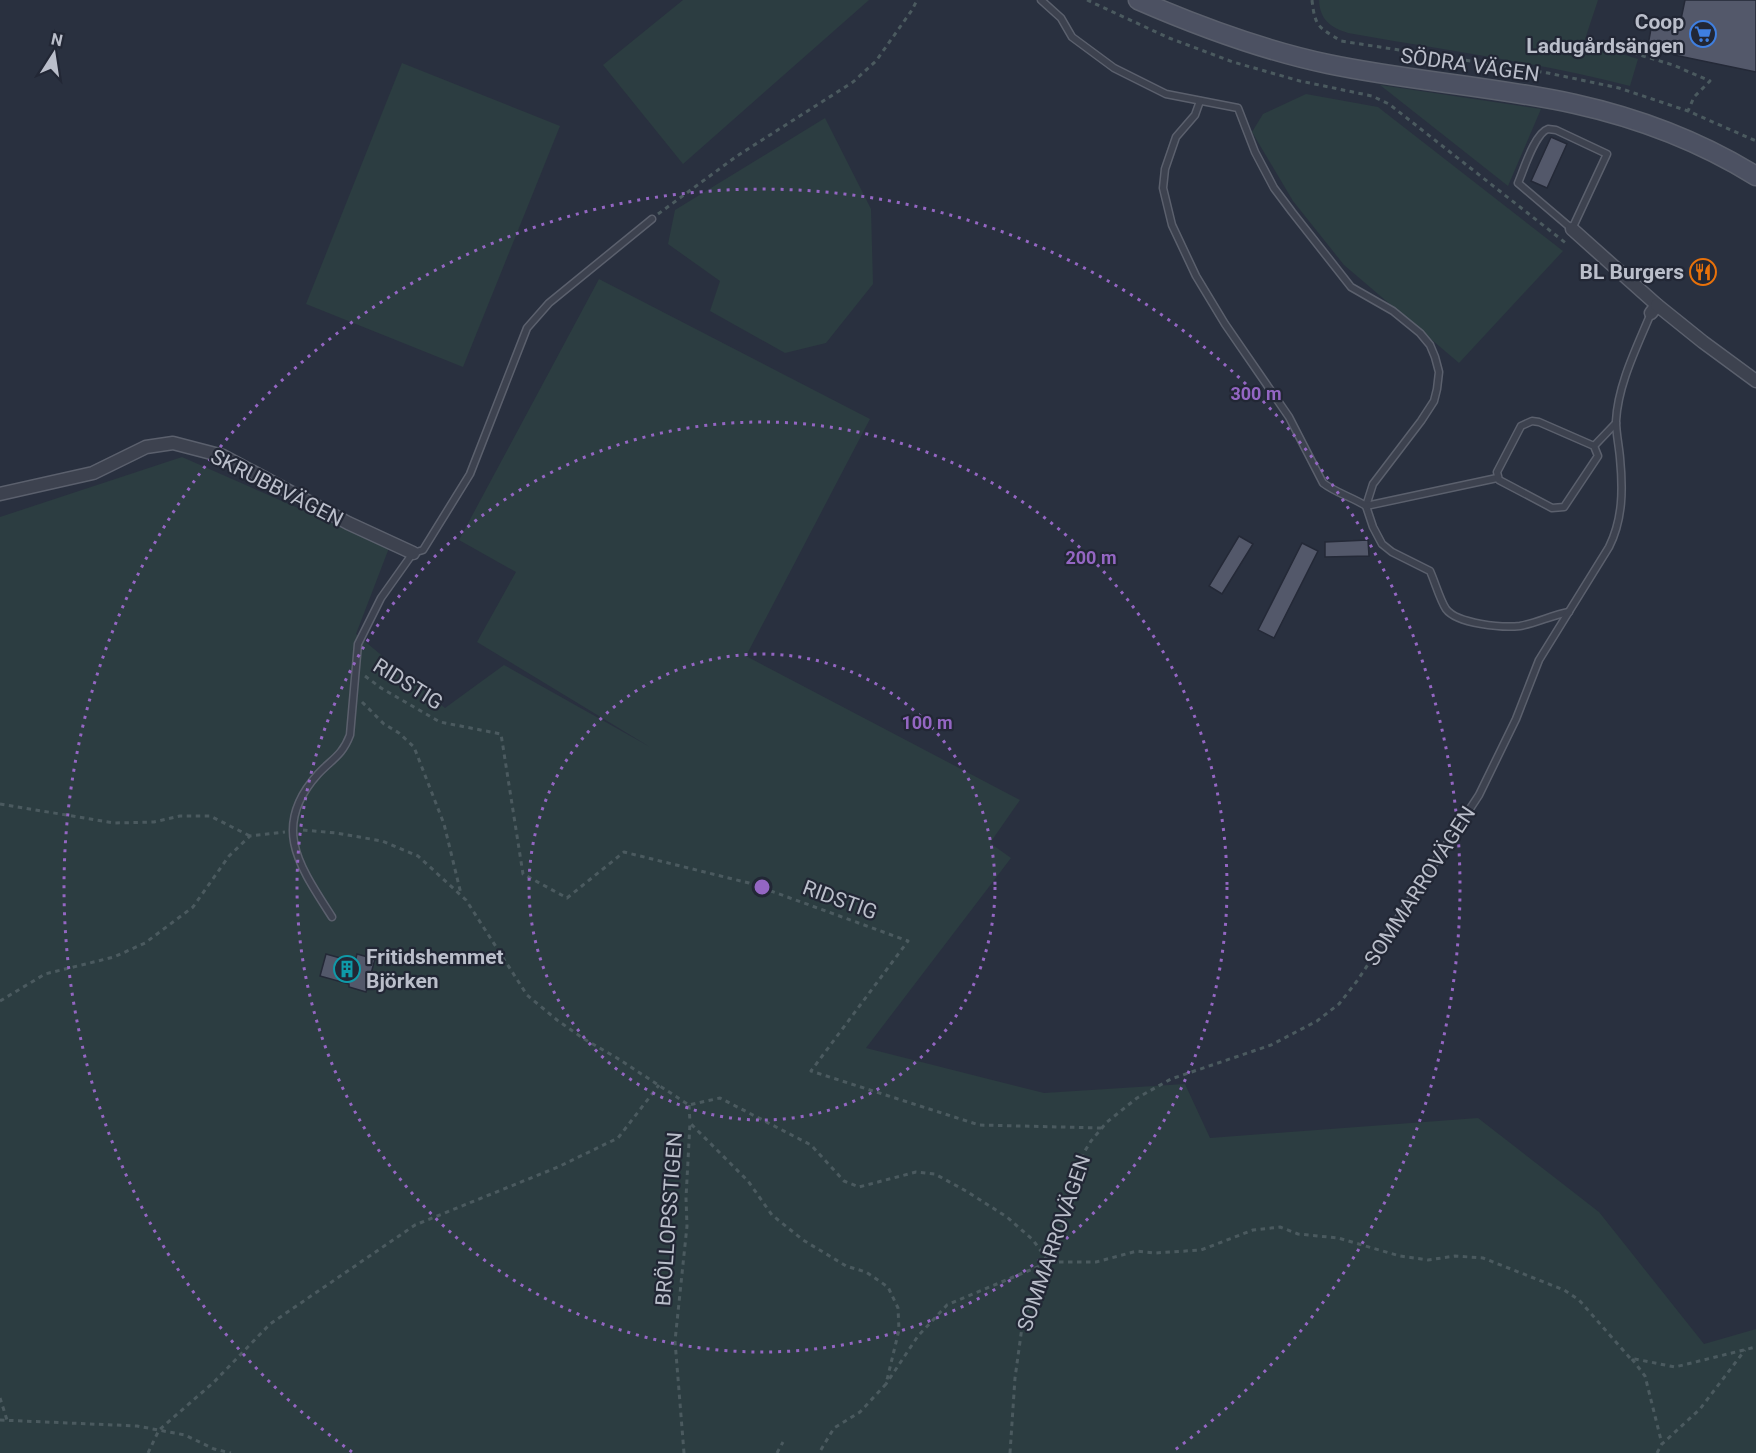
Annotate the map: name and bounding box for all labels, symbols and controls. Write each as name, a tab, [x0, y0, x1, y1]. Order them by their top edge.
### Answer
place label: Coop Ladugårdsängen	[1526, 10, 1684, 58]
supermarket icon: Coop Ladugårdsängen	[1688, 19, 1718, 49]
north arrow	[24, 24, 84, 84]
text: N	[50, 29, 65, 50]
street label: SÖDRA VÄGEN	[1399, 43, 1541, 87]
restaurant icon: BL Burgers	[1688, 257, 1718, 287]
place label: BL Burgers	[1580, 260, 1684, 284]
text: 300 m	[1230, 383, 1282, 404]
street label: SKRUBBVÄGEN	[207, 444, 347, 532]
text: 200 m	[1065, 547, 1117, 568]
street label: RIDSTIG	[369, 653, 447, 715]
text: 100 m	[901, 712, 953, 733]
street label: SOMMARROVÄGEN	[1360, 802, 1480, 970]
street label: RIDSTIG	[800, 875, 880, 925]
centre of rings	[752, 877, 772, 897]
place label: Fritidshemmet Björken	[366, 945, 504, 993]
building icon: Fritidshemmet Björken	[332, 954, 362, 984]
street label: BRÖLLOPSSTIGEN	[651, 1131, 687, 1307]
street label: SOMMARROVÄGEN	[1013, 1152, 1095, 1334]

